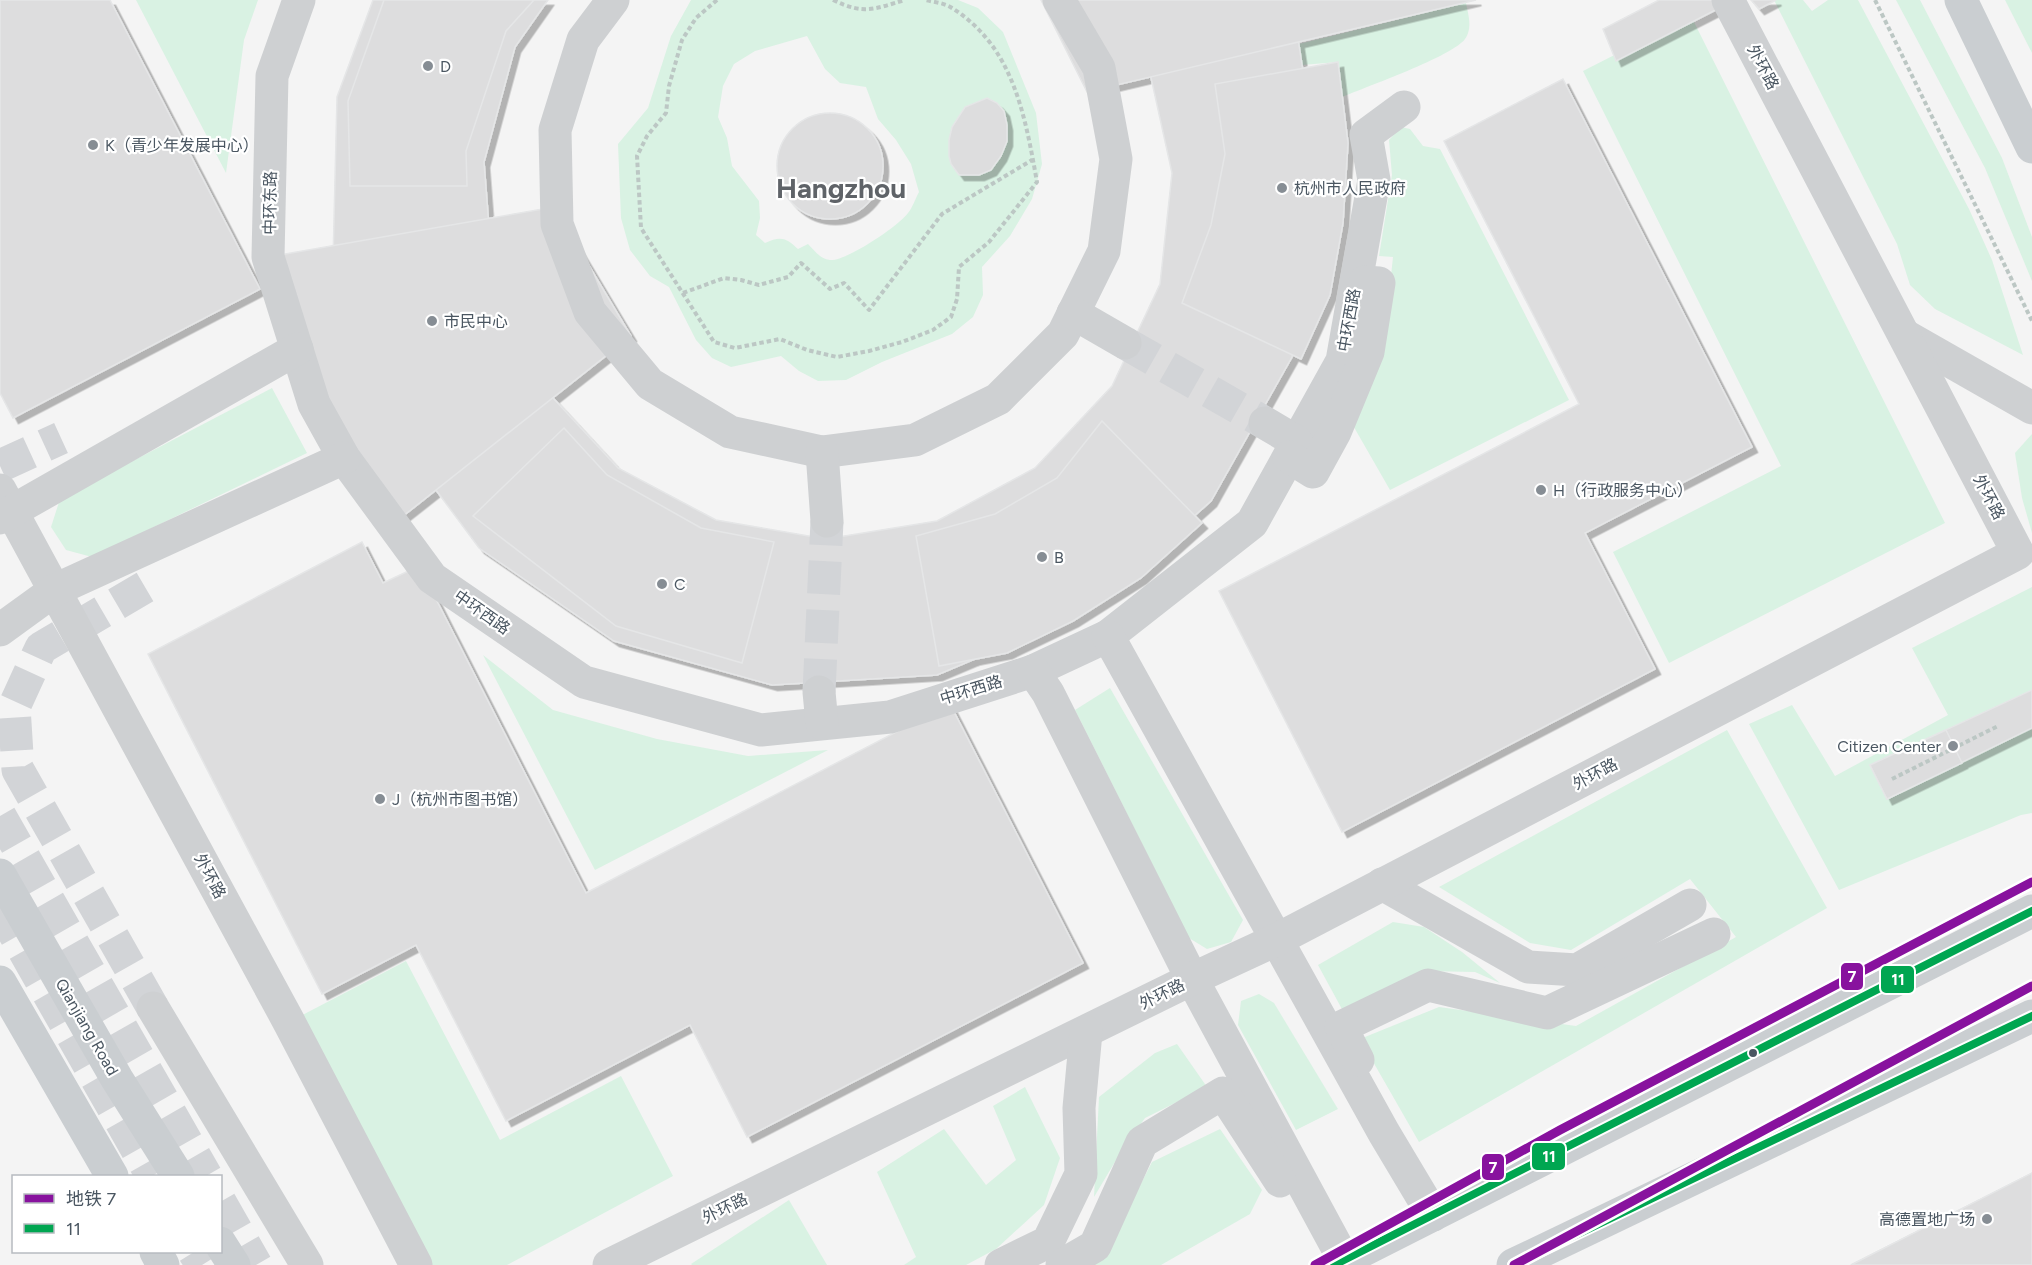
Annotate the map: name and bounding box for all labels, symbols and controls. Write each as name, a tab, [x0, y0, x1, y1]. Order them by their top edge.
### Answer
street label: 外环路	[1743, 41, 1783, 93]
place label: D	[440, 57, 451, 76]
marker: D	[421, 59, 435, 73]
place label: K（青少年发展中心）	[105, 136, 259, 155]
marker: K（青少年发展中心）	[86, 138, 100, 152]
street label: 中环东路	[260, 171, 280, 235]
district label: Hangzhou	[776, 171, 906, 205]
place label: 杭州市人民政府	[1294, 179, 1406, 198]
marker: 杭州市人民政府	[1275, 181, 1289, 195]
street label: 中环西路	[1334, 287, 1364, 353]
place label: 市民中心	[444, 312, 508, 331]
marker: 市民中心	[425, 314, 439, 328]
street label: 外环路	[1969, 471, 2009, 523]
place label: H（行政服务中心）	[1553, 481, 1693, 500]
marker: H（行政服务中心）	[1534, 483, 1548, 497]
place label: B	[1054, 548, 1064, 567]
marker: B	[1035, 550, 1049, 564]
place label: C	[674, 575, 686, 594]
marker: C	[655, 577, 669, 591]
street label: 中环西路	[450, 586, 514, 638]
street label: 中环西路	[938, 672, 1004, 708]
place label: Citizen Center	[1837, 737, 1942, 756]
marker: Citizen Center	[1946, 739, 1960, 753]
street label: 外环路	[1569, 754, 1621, 794]
place label: J（杭州市图书馆）	[392, 790, 528, 809]
marker: J（杭州市图书馆）	[373, 792, 387, 806]
street label: 外环路	[190, 850, 230, 902]
line badge: 7	[1840, 962, 1864, 991]
line badge: 11	[1880, 965, 1915, 994]
text: 7	[1848, 967, 1857, 986]
text: 11	[1891, 970, 1905, 989]
street label: Qianjiang Road	[52, 975, 122, 1079]
street label: 外环路	[1136, 975, 1188, 1013]
unlabelled marker	[1747, 1047, 1759, 1059]
line badge: 11	[1531, 1142, 1566, 1171]
text: 11	[1542, 1147, 1556, 1166]
line badge: 7	[1481, 1153, 1505, 1181]
text: 7	[1489, 1158, 1498, 1177]
legend	[12, 1175, 222, 1253]
text: 地铁 7	[66, 1188, 116, 1210]
street label: 外环路	[699, 1189, 751, 1227]
place label: 高德置地广场	[1879, 1210, 1975, 1229]
marker: 高德置地广场	[1980, 1212, 1994, 1226]
text: 11	[66, 1218, 81, 1240]

